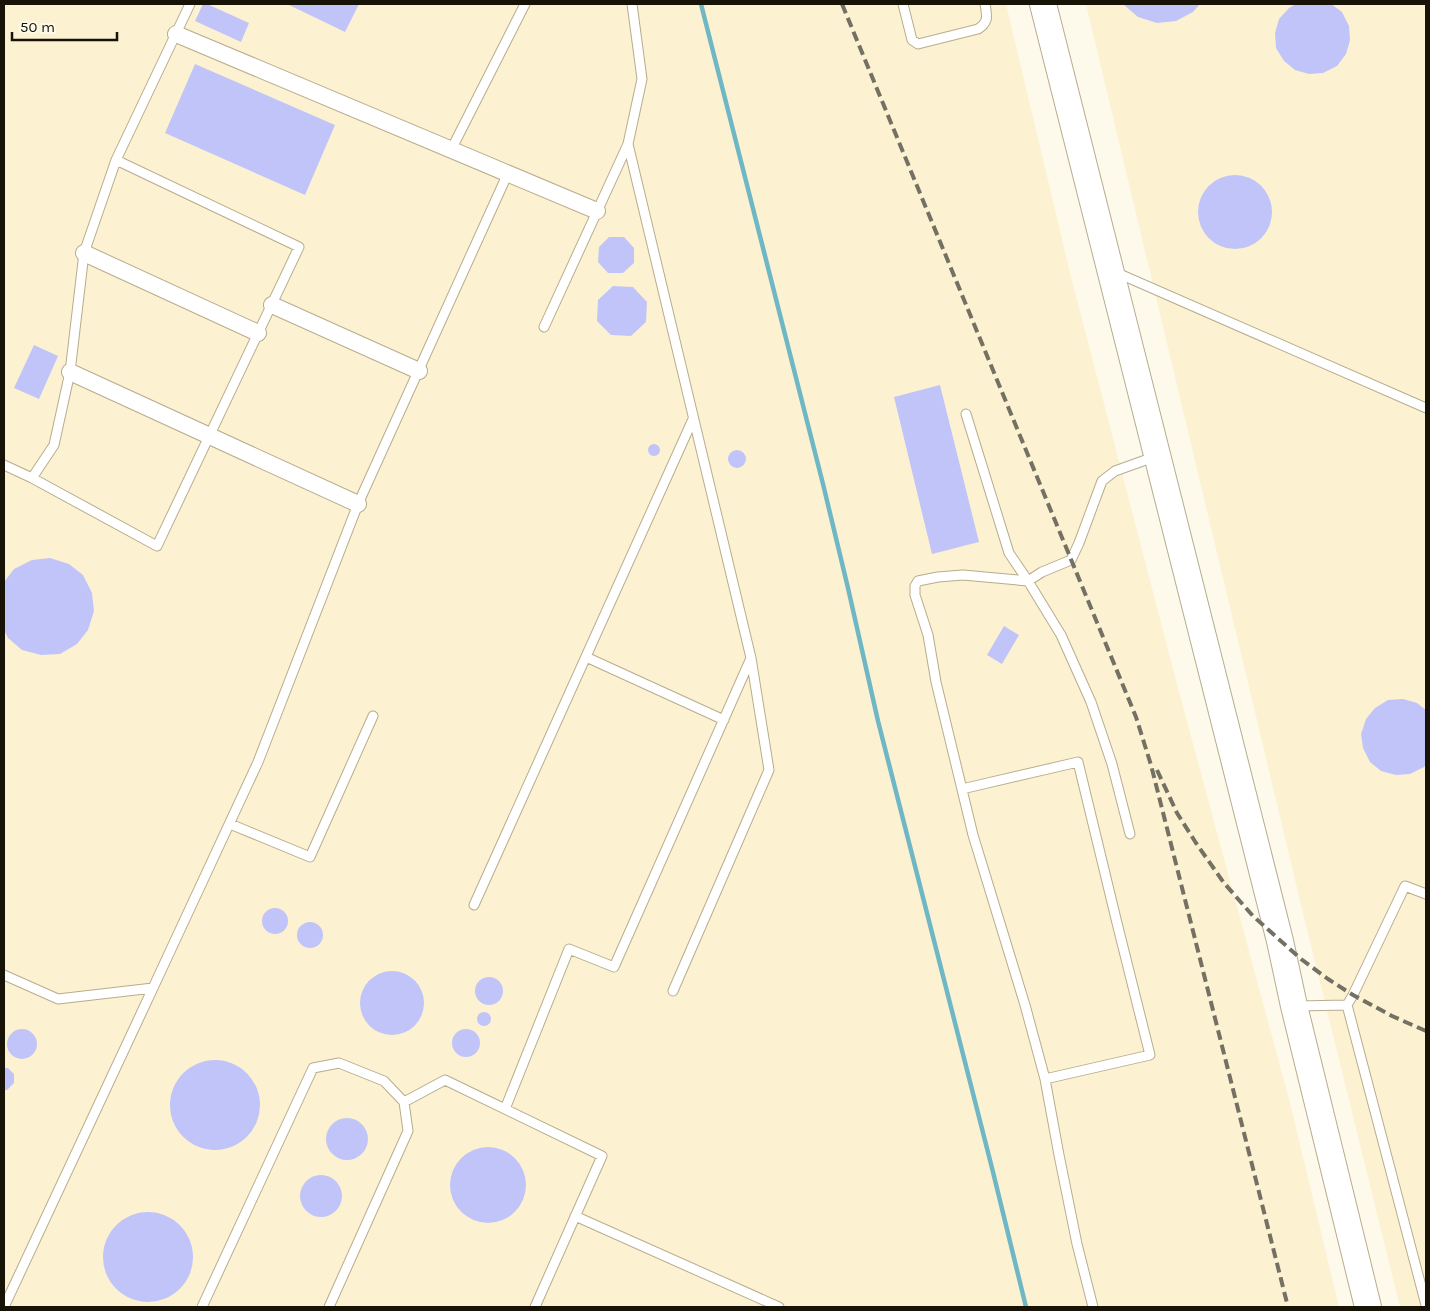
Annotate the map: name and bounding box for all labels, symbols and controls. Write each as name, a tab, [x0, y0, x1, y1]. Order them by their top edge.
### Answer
scale bar	[12, 10, 118, 42]
text: 50 m	[20, 18, 55, 36]

